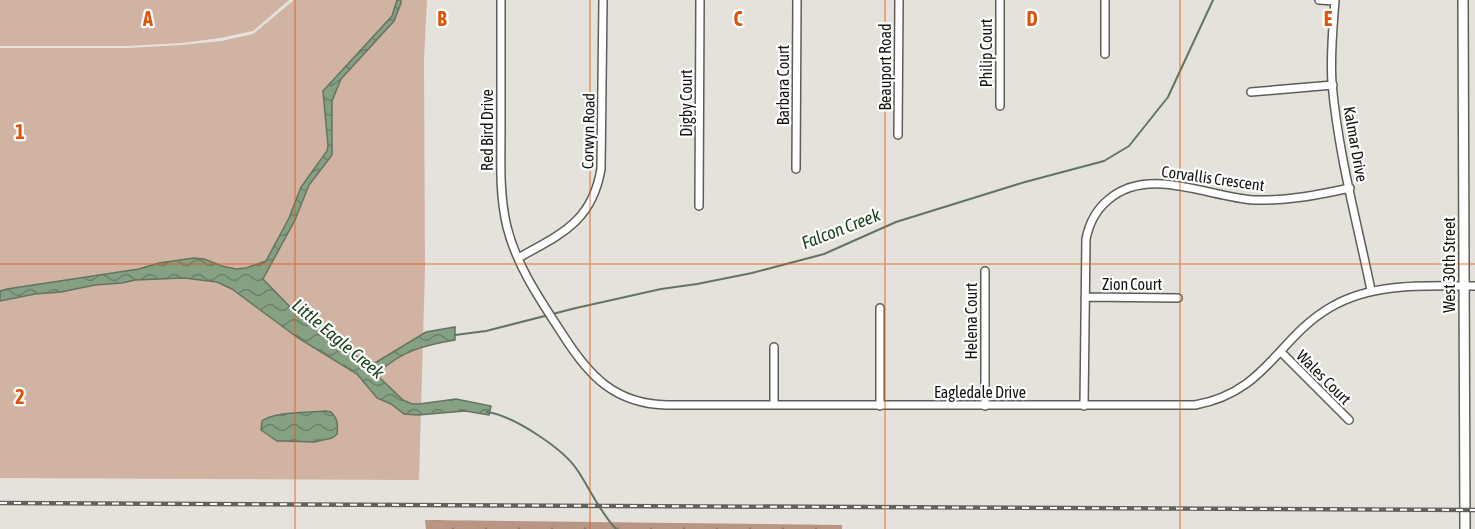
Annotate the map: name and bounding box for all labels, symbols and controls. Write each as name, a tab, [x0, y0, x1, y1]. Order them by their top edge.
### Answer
text: A	[142, 7, 153, 30]
text: B	[437, 7, 447, 30]
text: C	[734, 7, 743, 30]
text: D	[1026, 7, 1038, 30]
text: E	[1324, 7, 1333, 30]
street label: Philip Court	[977, 18, 996, 87]
street label: Beauport Road	[876, 23, 895, 111]
street label: Barbara Court	[774, 44, 792, 125]
street label: Digby Court	[677, 69, 696, 137]
street label: Red Bird Drive	[478, 89, 496, 171]
street label: Corwyn Road	[578, 93, 599, 169]
street label: Kalmar Drive	[1341, 105, 1371, 183]
text: 1	[15, 120, 25, 143]
street label: Corvallis Crescent	[1160, 162, 1266, 194]
water label: Falcon Creek	[798, 203, 884, 253]
street label: West 30th Street	[1440, 217, 1458, 313]
street label: Zion Court	[1102, 275, 1162, 293]
street label: Helena Court	[962, 282, 980, 359]
water label: Little Eagle Creek	[288, 294, 389, 384]
street label: Wales Court	[1293, 346, 1355, 408]
street label: Eagledale Drive	[934, 383, 1026, 402]
text: 2	[15, 385, 25, 408]

